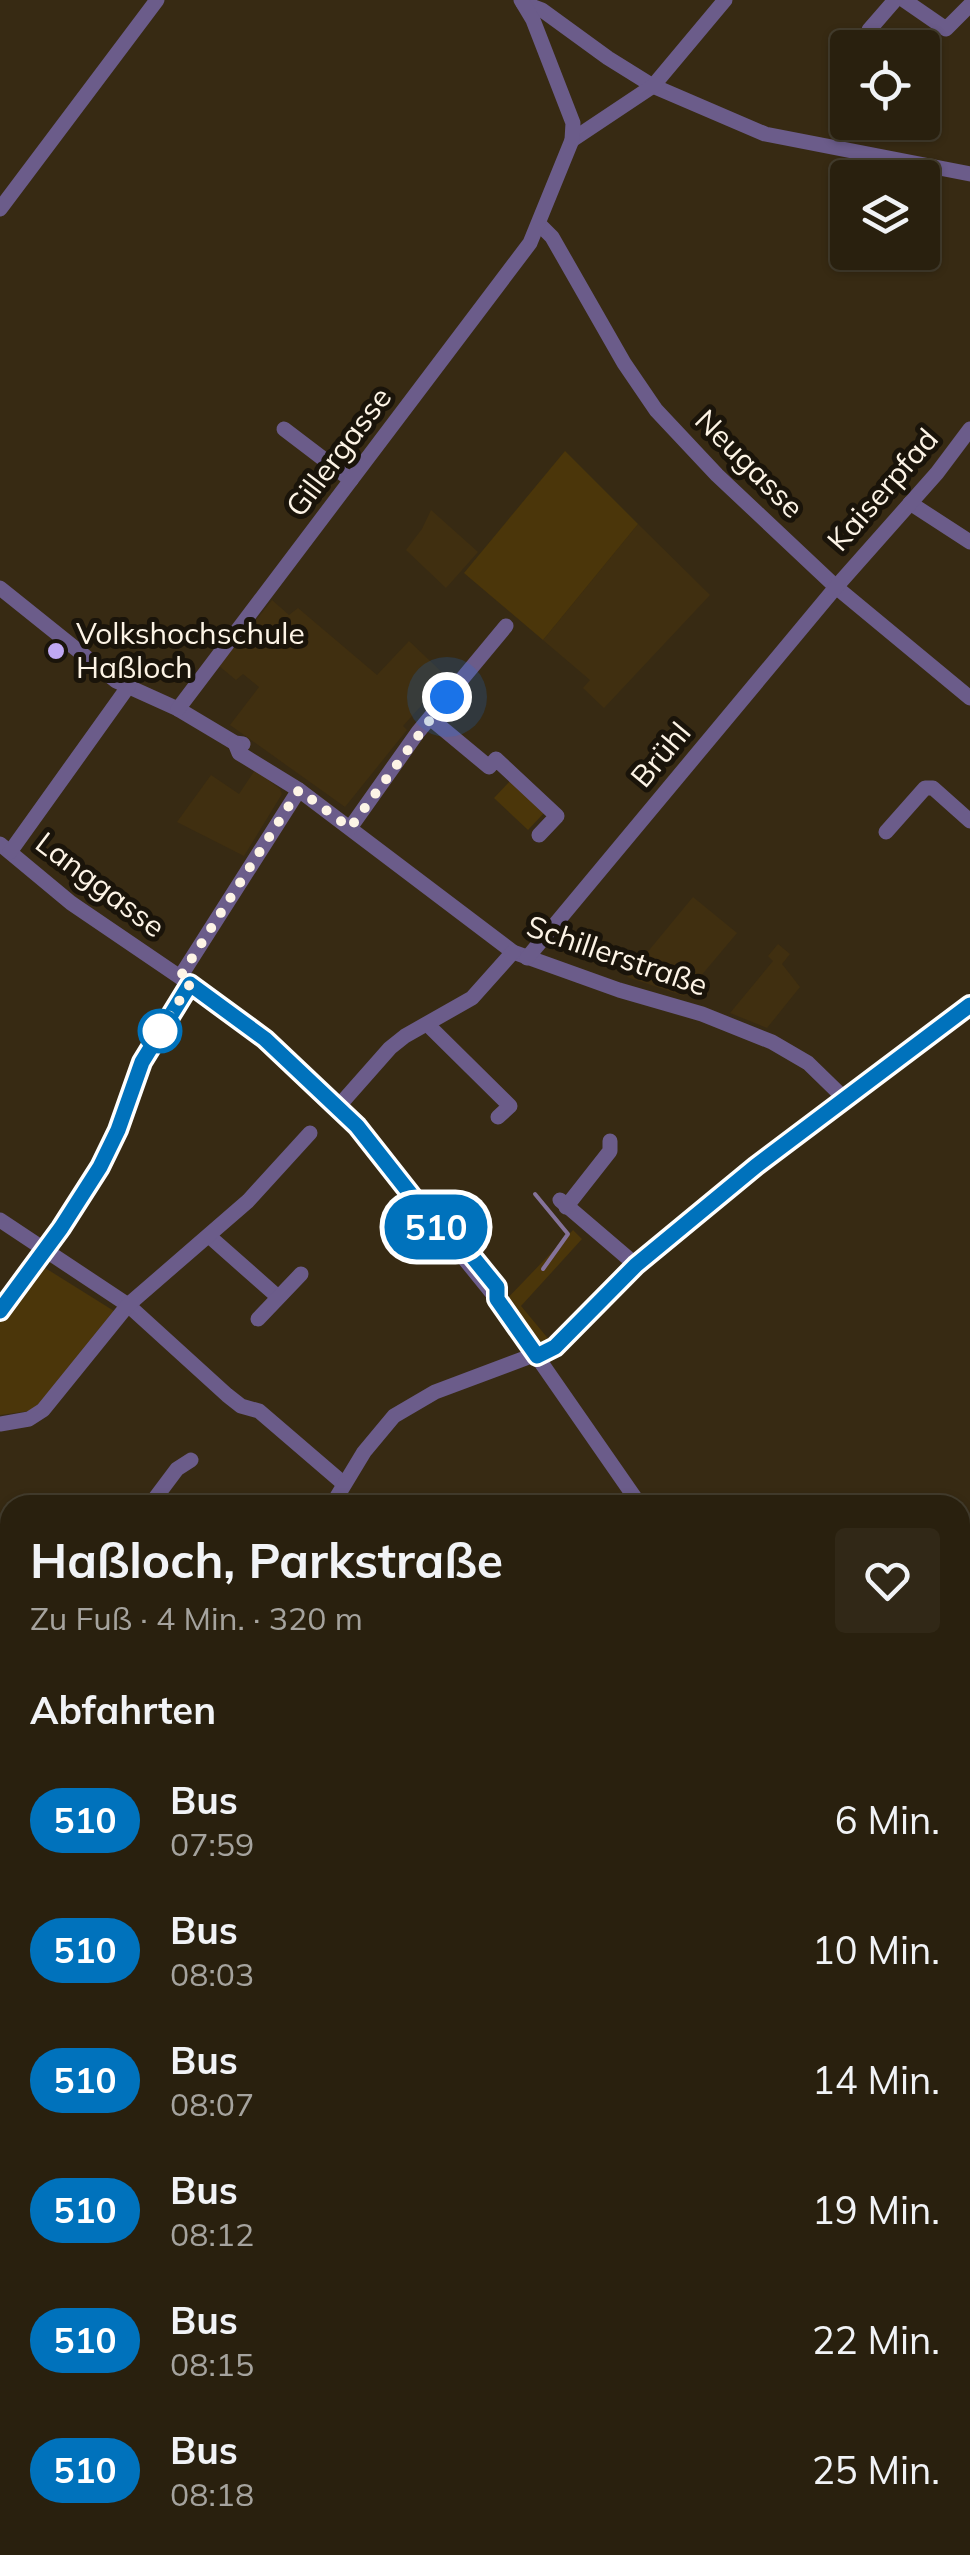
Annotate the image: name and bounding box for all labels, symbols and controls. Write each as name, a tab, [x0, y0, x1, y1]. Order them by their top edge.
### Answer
map controls	[830, 30, 940, 270]
button: locate	[830, 30, 940, 140]
button: layers	[830, 160, 940, 270]
street label: Gillergasse	[277, 379, 399, 524]
street label: Neugasse	[687, 401, 812, 526]
street label: Kaiserpfad	[819, 420, 946, 558]
place label: Volkshochschule Haßloch	[76, 614, 305, 686]
marker: Volkshochschule Haßloch	[45, 640, 67, 662]
your location	[422, 672, 472, 722]
street label: Brühl	[622, 714, 698, 795]
street label: Langgasse	[28, 823, 173, 945]
street label: Schillerstraße	[522, 906, 713, 1004]
unlabelled marker	[139, 1010, 181, 1052]
line badge: 510	[378, 1194, 494, 1260]
text: 510	[404, 1205, 468, 1249]
button: heart	[835, 1528, 940, 1633]
text: Haßloch, Parkstraße	[30, 1530, 503, 1590]
text: Zu Fuß · 4 Min. · 320 m	[30, 1598, 363, 1638]
text: Abfahrten	[30, 1686, 216, 1734]
text: Bus	[170, 1776, 238, 1824]
text: 6 Min.	[835, 1796, 940, 1844]
text: 510	[53, 1798, 117, 1842]
text: 07:59	[170, 1824, 254, 1864]
text: Bus	[170, 1906, 238, 1954]
text: 10 Min.	[812, 1926, 940, 1974]
text: 510	[53, 1928, 117, 1972]
text: 08:03	[170, 1954, 254, 1994]
text: Bus	[170, 2036, 238, 2084]
text: 14 Min.	[812, 2056, 940, 2104]
text: 510	[53, 2058, 117, 2102]
text: 08:07	[170, 2084, 254, 2124]
text: Bus	[170, 2166, 238, 2214]
text: 19 Min.	[812, 2186, 940, 2234]
text: 510	[53, 2188, 117, 2232]
text: 08:12	[170, 2214, 254, 2254]
text: Bus	[170, 2296, 238, 2344]
text: 22 Min.	[812, 2316, 940, 2364]
text: 510	[53, 2318, 117, 2362]
text: 08:15	[170, 2344, 254, 2384]
text: Bus	[170, 2426, 238, 2474]
text: 25 Min.	[812, 2446, 940, 2494]
text: 510	[53, 2448, 117, 2492]
text: 08:18	[170, 2474, 254, 2514]

